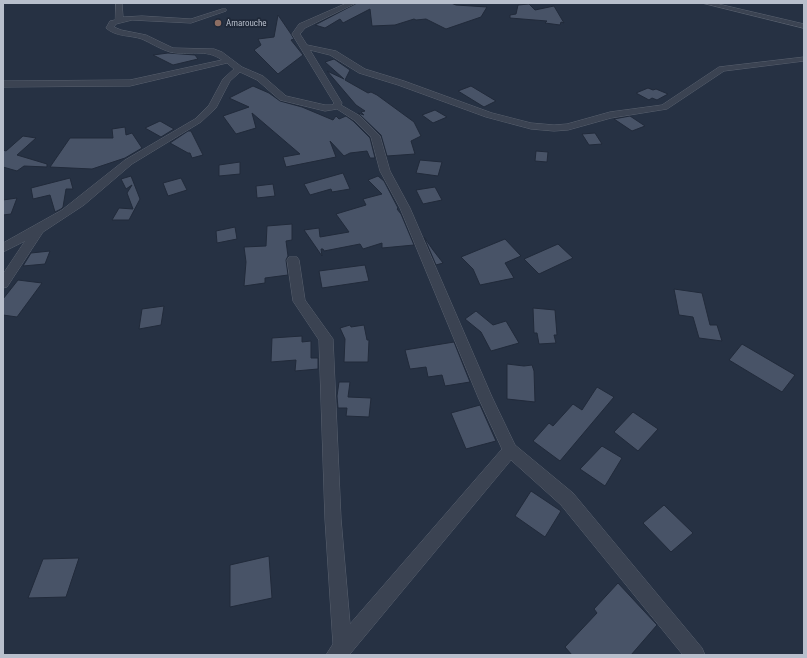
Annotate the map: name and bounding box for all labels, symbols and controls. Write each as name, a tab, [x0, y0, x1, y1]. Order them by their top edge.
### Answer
marker: Amarouche	[213, 18, 223, 28]
place label: Amarouche	[226, 18, 267, 28]

